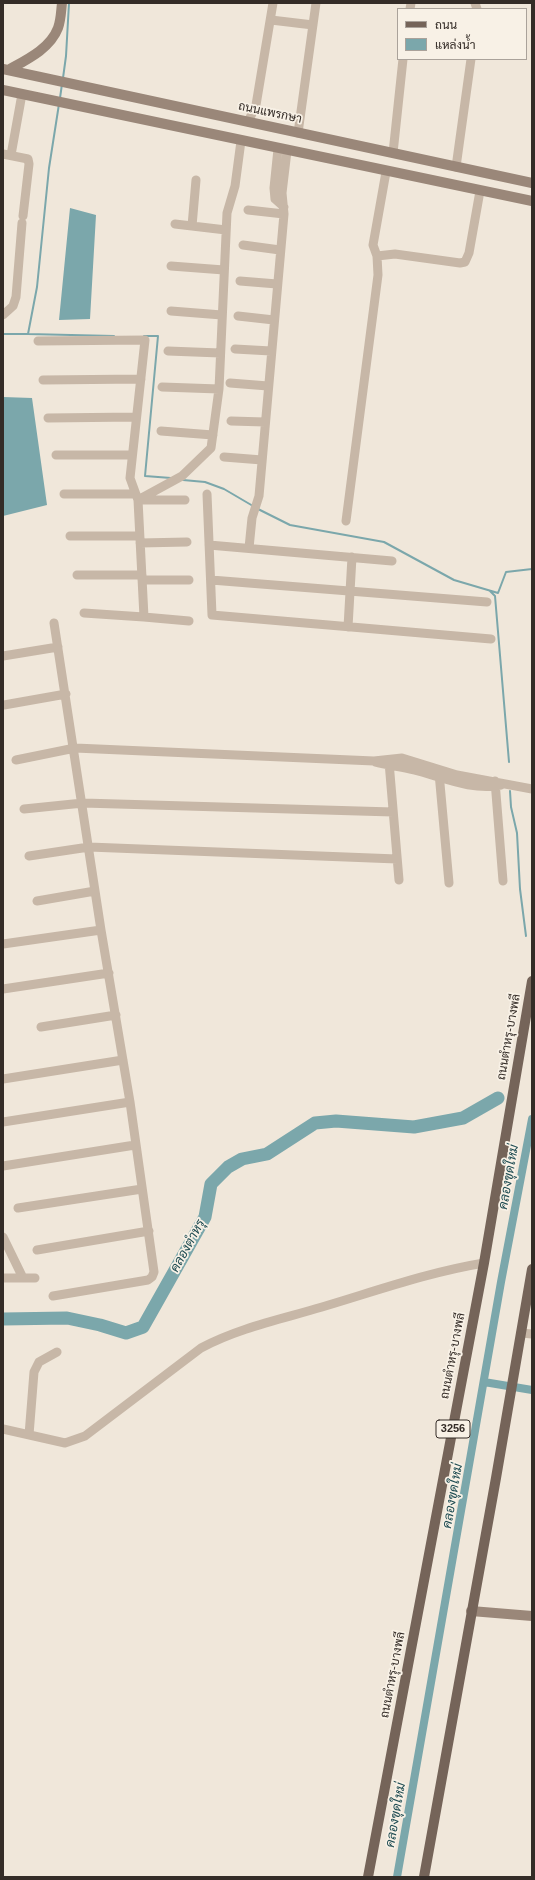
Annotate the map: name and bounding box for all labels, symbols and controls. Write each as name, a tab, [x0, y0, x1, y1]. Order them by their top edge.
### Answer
legend	[397, 8, 527, 60]
text: ถนน	[435, 18, 457, 32]
text: แหล่งน้ำ	[435, 38, 475, 52]
street label: ถนนแพรกษา	[237, 99, 303, 127]
street label: ถนนตำหรุ-บางพลี	[494, 993, 524, 1081]
water label: คลองขุดใหม่	[496, 1143, 522, 1211]
water label: คลองตำหรุ	[167, 1217, 209, 1275]
street label: ถนนตำหรุ-บางพลี	[438, 1312, 468, 1400]
road number: 3256	[436, 1420, 470, 1438]
water label: คลองขุดใหม่	[440, 1462, 466, 1530]
street label: ถนนตำหรุ-บางพลี	[378, 1631, 408, 1719]
water label: คลองขุดใหม่	[383, 1781, 409, 1849]

